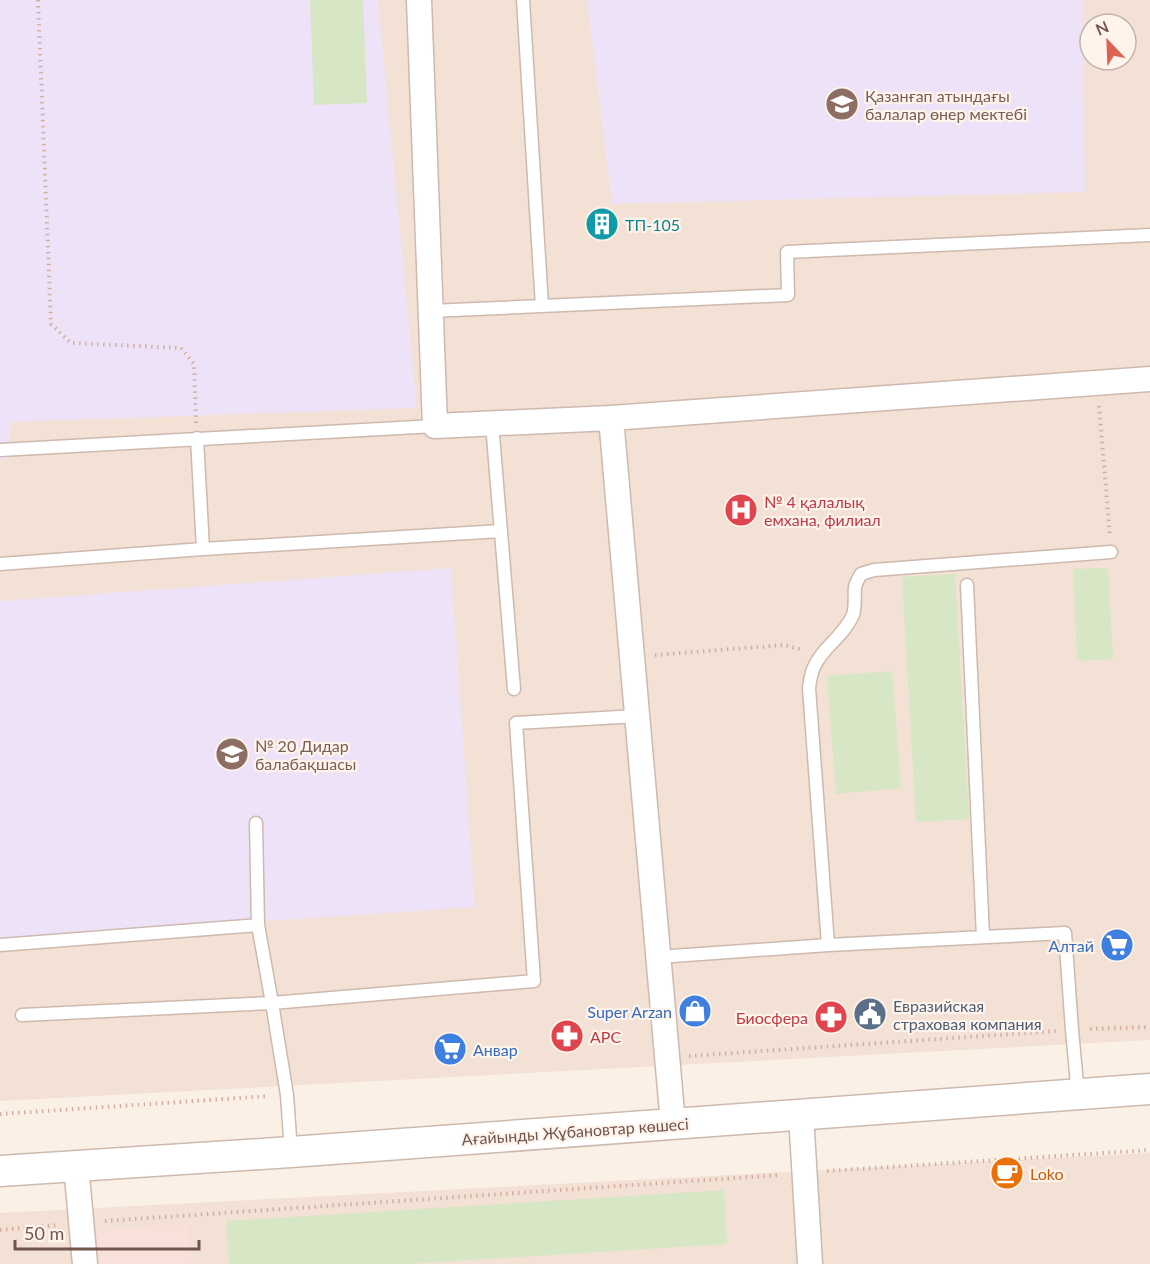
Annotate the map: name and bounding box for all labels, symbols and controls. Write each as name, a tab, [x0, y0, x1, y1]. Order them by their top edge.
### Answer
north arrow	[1078, 12, 1138, 72]
text: N	[1093, 17, 1111, 39]
school or university icon: Қазанғап атындағы балалар өнер мектебі	[824, 86, 860, 122]
place label: Қазанғап атындағы балалар өнер мектебі	[865, 86, 1027, 123]
building icon: ТП-105	[584, 206, 620, 242]
place label: ТП-105	[625, 215, 680, 234]
hospital icon: № 4 қалалық емхана, филиал	[723, 492, 759, 528]
place label: № 4 қалалық емхана, филиал	[764, 492, 881, 529]
school or university icon: № 20 Дидар балабақшасы	[214, 736, 250, 772]
place label: № 20 Дидар балабақшасы	[255, 736, 356, 773]
supermarket icon: Алтай	[1099, 927, 1135, 963]
place label: Алтай	[1049, 936, 1094, 955]
shop icon: Super Arzan	[677, 993, 713, 1029]
public building icon: Евразийская страховая компания	[852, 996, 888, 1032]
place label: Евразийская страховая компания	[893, 996, 1042, 1033]
pharmacy icon: Биосфера	[813, 999, 849, 1035]
place label: Super Arzan	[587, 1002, 672, 1021]
place label: Биосфера	[736, 1008, 808, 1027]
pharmacy icon: АРС	[549, 1018, 585, 1054]
place label: АРС	[590, 1027, 621, 1046]
supermarket icon: Анвар	[432, 1031, 468, 1067]
place label: Анвар	[473, 1040, 518, 1059]
street label: Ағайынды Жұбановтар көшесі	[461, 1114, 689, 1148]
cafe icon: Loko	[989, 1155, 1025, 1191]
place label: Loko	[1030, 1164, 1063, 1183]
scale bar	[15, 1213, 200, 1251]
text: 50 m	[24, 1222, 64, 1244]

